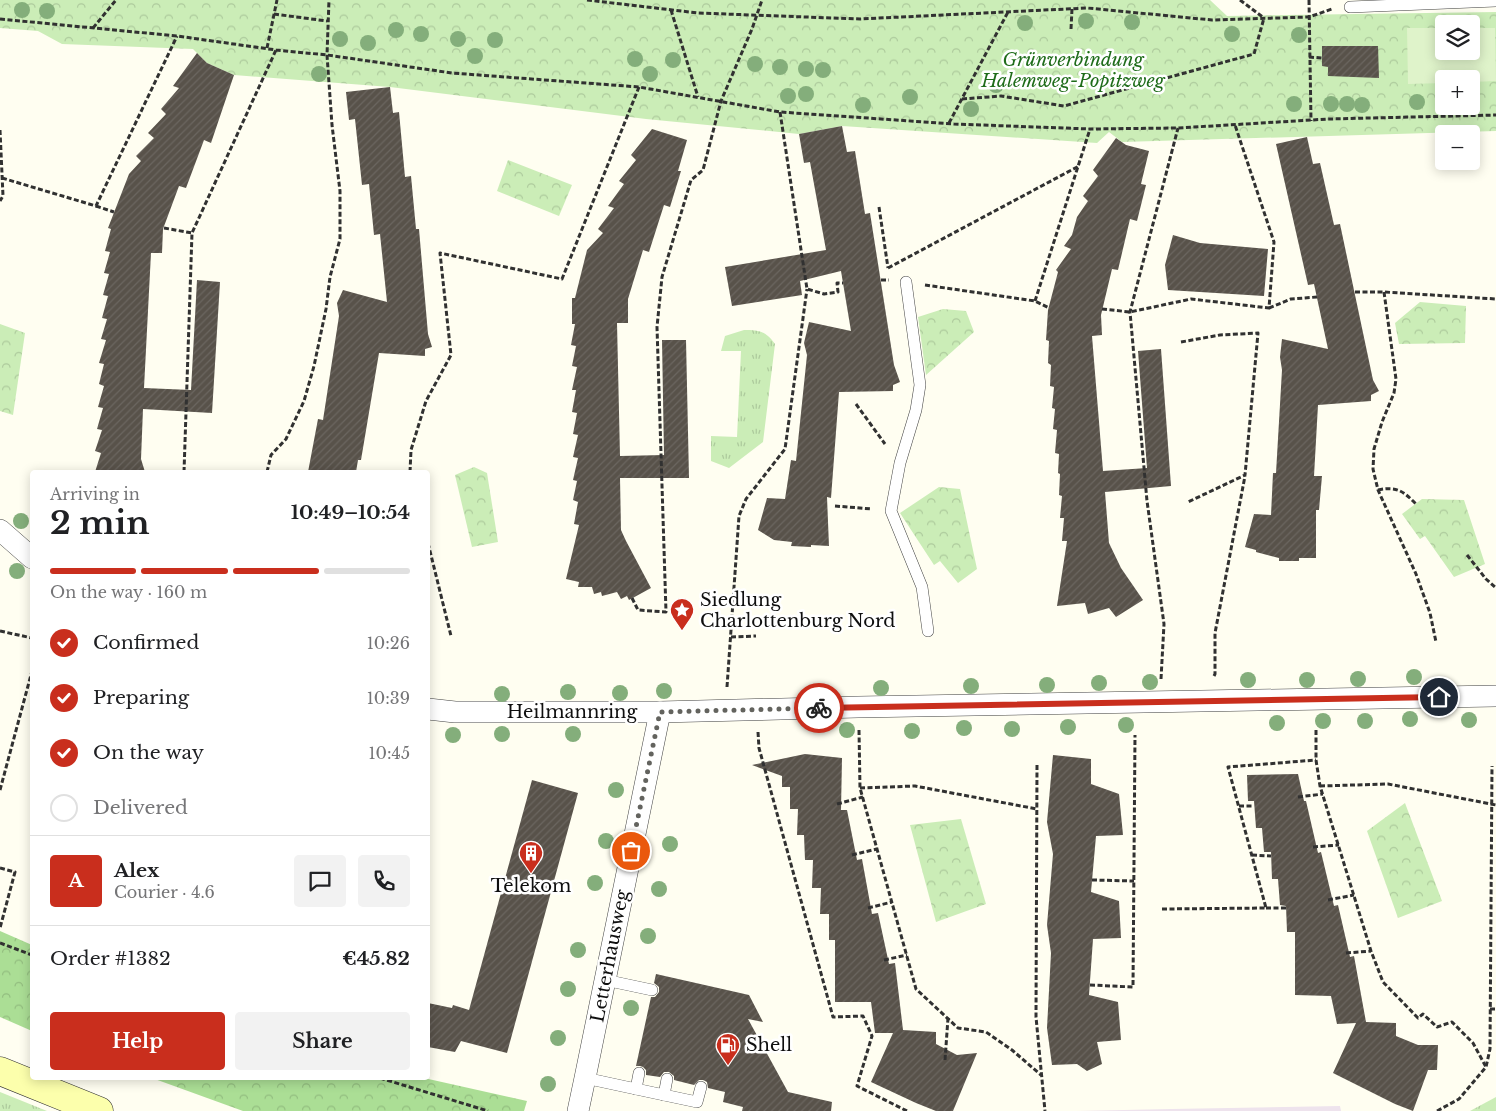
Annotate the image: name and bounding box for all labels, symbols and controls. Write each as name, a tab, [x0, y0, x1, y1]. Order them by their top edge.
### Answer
map controls	[1435, 15, 1480, 170]
button: layers	[1435, 15, 1480, 60]
park label: Grünverbindung Halemweg-Popitzweg	[980, 49, 1166, 92]
button: +	[1435, 70, 1480, 115]
button: −	[1435, 125, 1480, 170]
text: Arriving in	[50, 484, 140, 504]
text: 10:49–10:54	[291, 501, 410, 524]
text: 2 min	[50, 503, 150, 543]
text: On the way · 160 m	[50, 582, 207, 602]
place label: Siedlung Charlottenburg Nord	[700, 589, 896, 632]
place icon: Siedlung Charlottenburg Nord	[669, 597, 695, 631]
icon: check	[50, 629, 78, 657]
text: Confirmed	[93, 631, 199, 654]
text: 10:26	[367, 633, 410, 653]
pin	[1418, 676, 1460, 718]
courier	[794, 683, 844, 733]
icon: home	[1425, 683, 1453, 711]
icon: check	[50, 684, 78, 712]
text: Preparing	[93, 686, 189, 709]
text: 10:39	[367, 688, 410, 708]
icon: bike	[805, 694, 833, 722]
street label: Heilmannring	[507, 701, 637, 723]
icon: check	[50, 739, 78, 767]
text: On the way	[93, 741, 204, 764]
text: 10:45	[368, 743, 410, 763]
text: Delivered	[93, 796, 188, 819]
pin	[610, 830, 652, 872]
icon: bag	[617, 837, 645, 865]
building icon: Telekom	[518, 840, 544, 874]
button: chat	[294, 855, 346, 907]
button: phone	[358, 855, 410, 907]
text: Alex	[114, 859, 159, 882]
text: A	[68, 869, 84, 892]
place label: Telekom	[491, 875, 571, 897]
text: Courier · 4.6	[114, 882, 215, 902]
street label: Letterhausweg	[586, 888, 634, 1024]
text: Order #1382	[50, 947, 171, 970]
text: €45.82	[342, 947, 410, 970]
button: Help	[50, 1012, 225, 1070]
button: Share	[235, 1012, 410, 1070]
fuel station icon: Shell	[715, 1032, 741, 1066]
place label: Shell	[746, 1034, 792, 1056]

